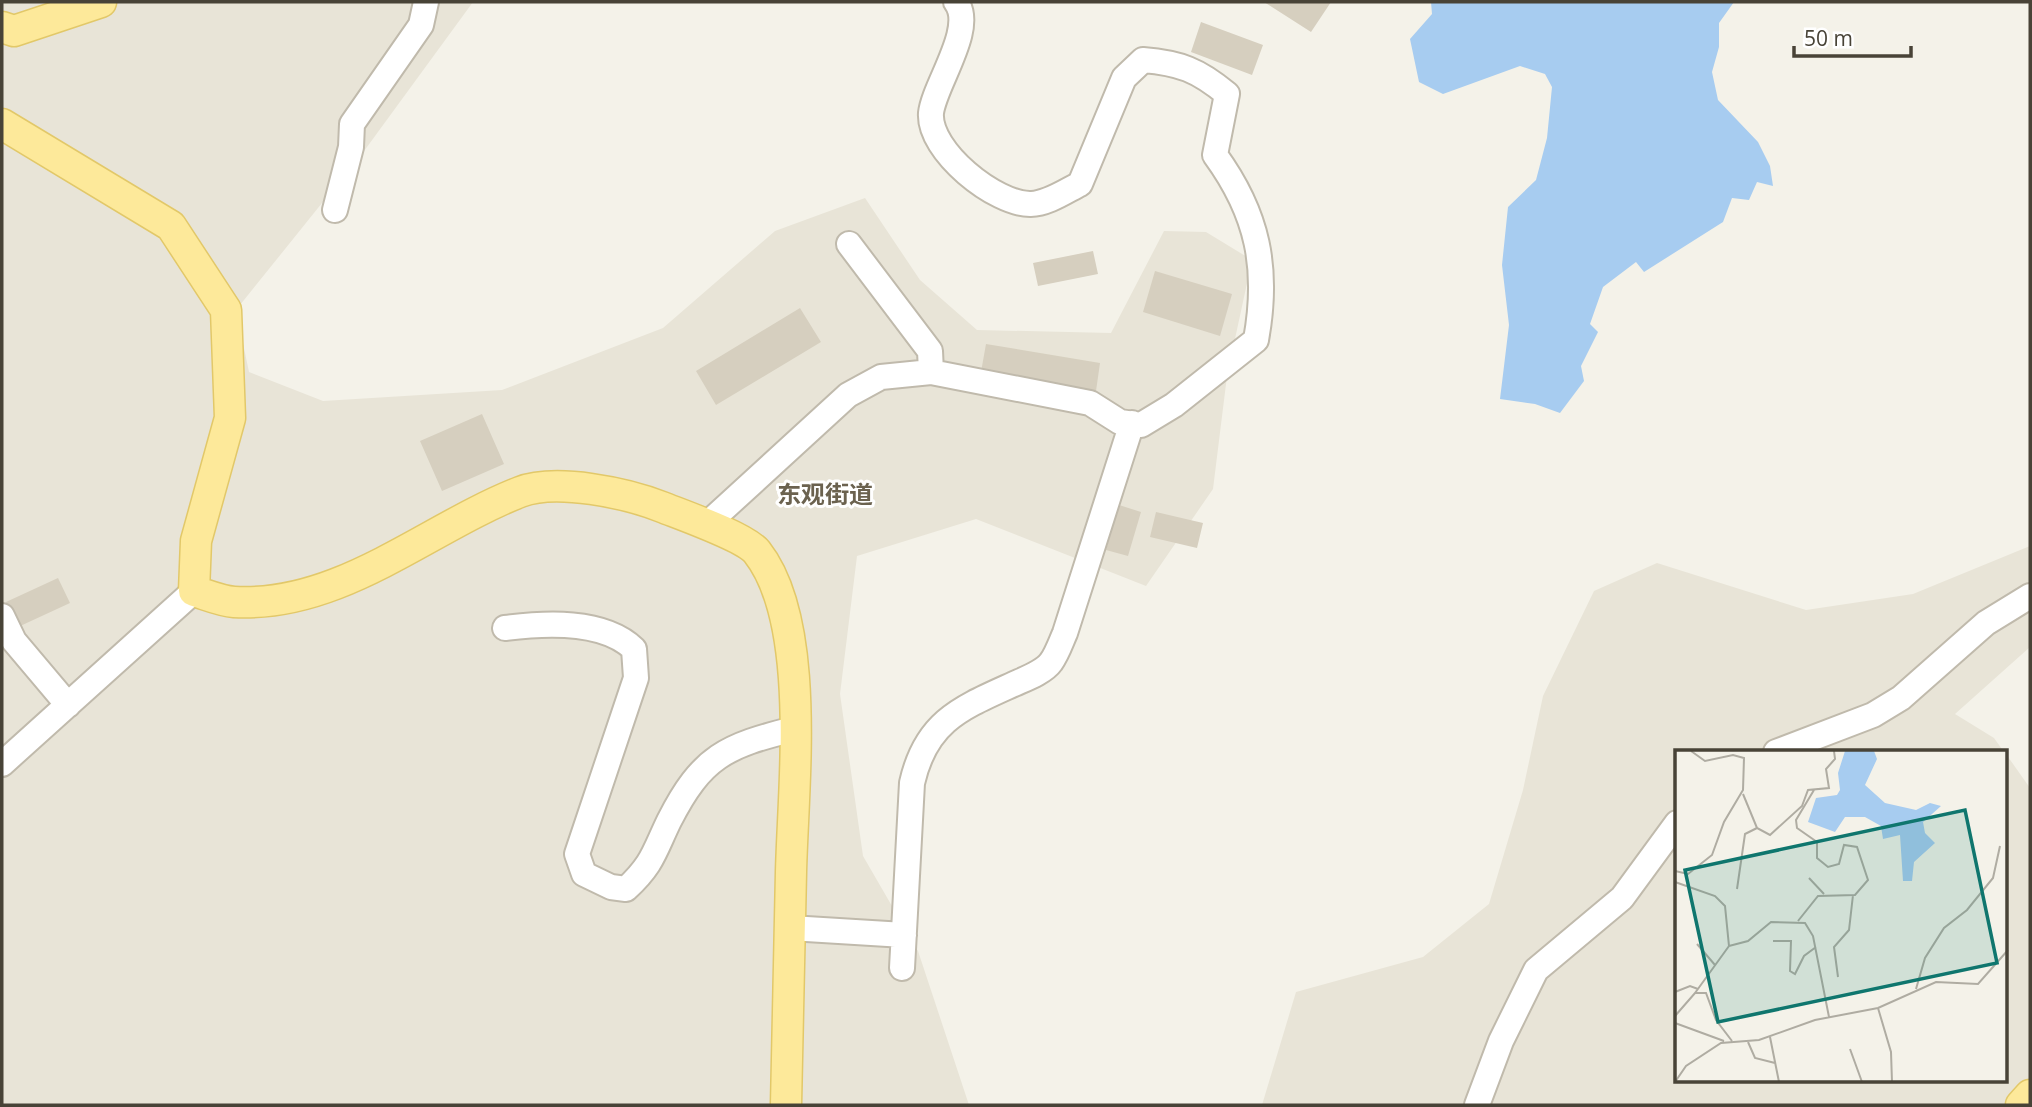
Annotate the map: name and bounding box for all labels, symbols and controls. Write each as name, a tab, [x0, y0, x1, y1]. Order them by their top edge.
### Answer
scale bar	[1794, 14, 1911, 58]
text: 50 m	[1804, 24, 1853, 52]
district label: 东观街道	[777, 477, 873, 510]
inset map	[1675, 750, 2008, 1082]

